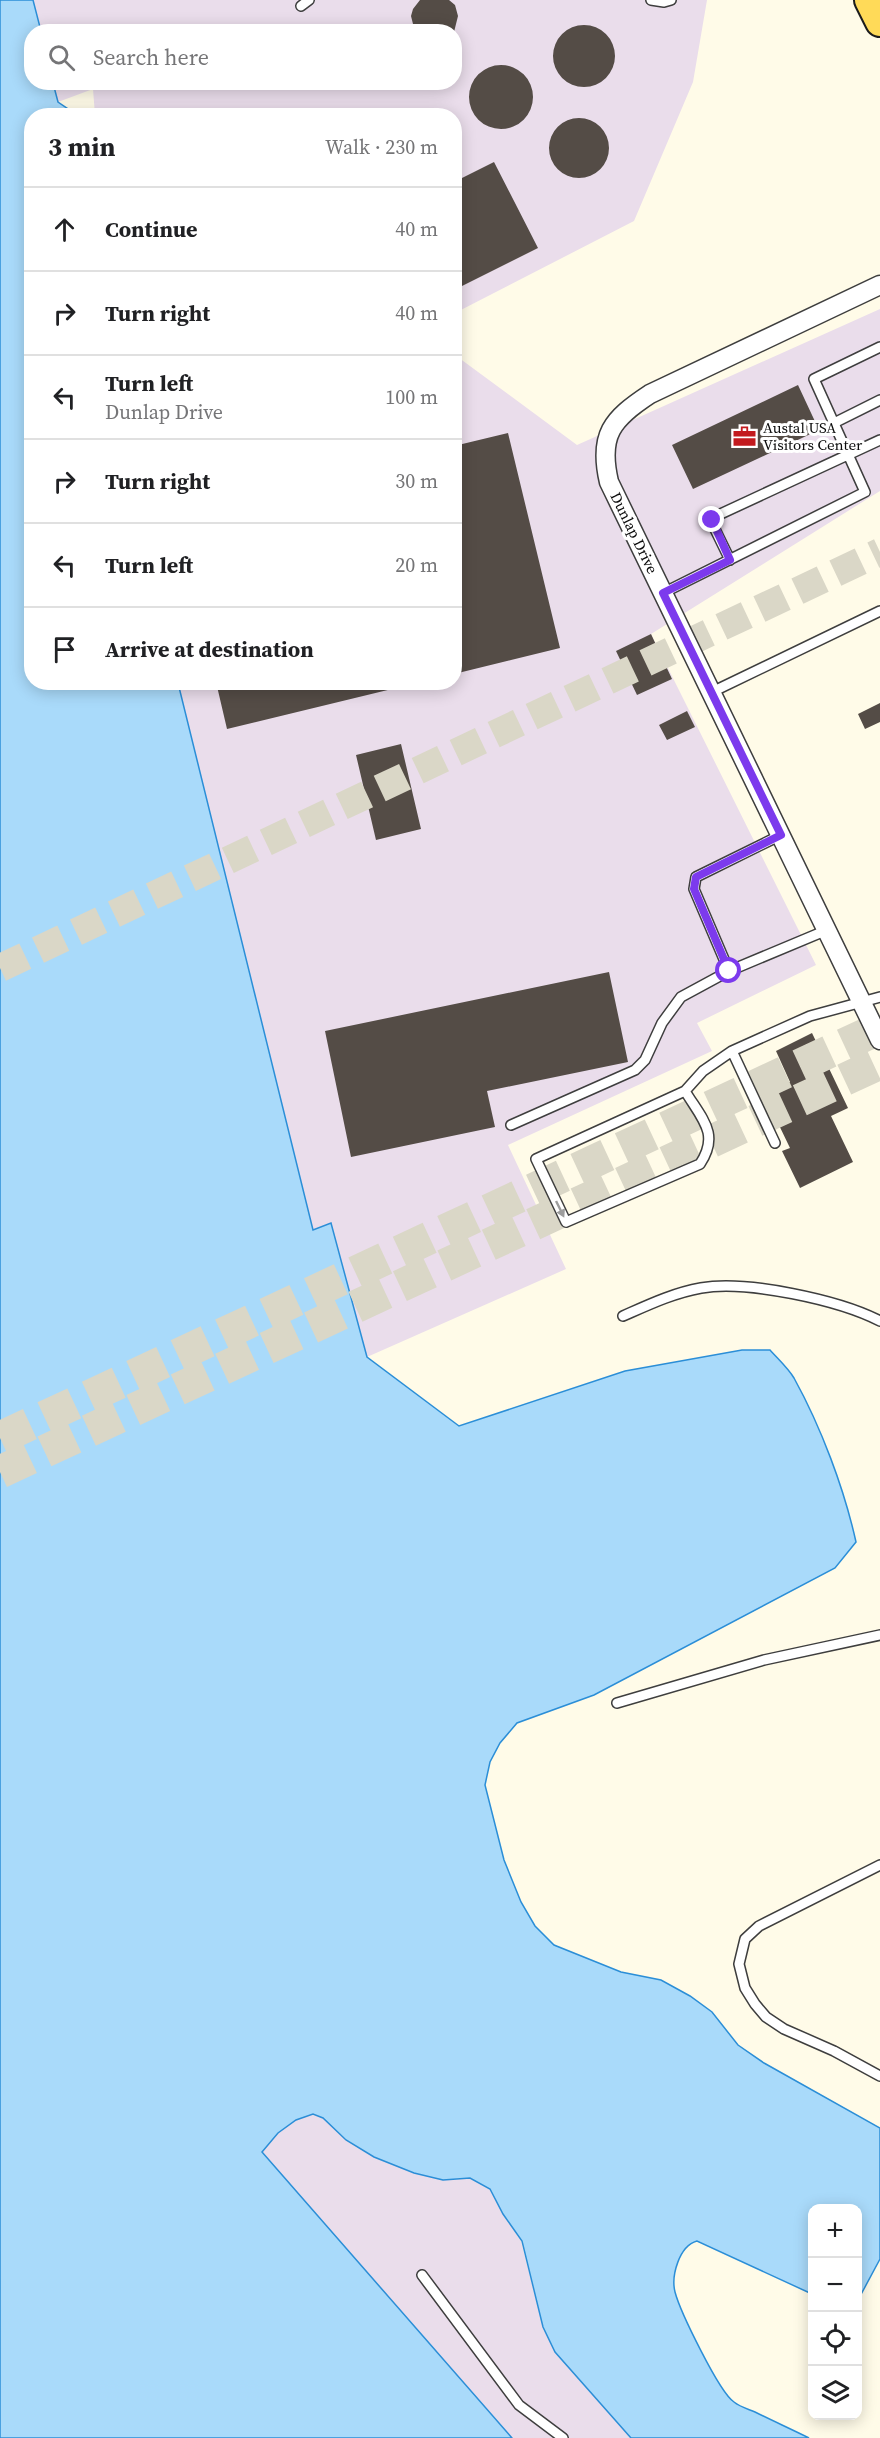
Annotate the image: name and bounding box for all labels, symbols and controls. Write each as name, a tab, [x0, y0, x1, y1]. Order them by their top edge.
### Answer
search box	[24, 24, 462, 90]
icon: search	[45, 41, 78, 74]
text: Search here	[93, 42, 209, 72]
text: 3 min	[48, 129, 115, 165]
text: Walk · 230 m	[325, 133, 438, 161]
icon: ahead	[48, 213, 81, 246]
text: Continue	[105, 214, 198, 244]
text: 40 m	[395, 215, 438, 243]
icon: right	[48, 297, 81, 330]
text: Turn right	[105, 298, 210, 328]
text: 40 m	[395, 299, 438, 327]
text: Turn left	[105, 368, 193, 398]
icon: left	[48, 381, 81, 414]
text: 100 m	[385, 383, 438, 411]
text: Dunlap Drive	[105, 398, 223, 426]
place label: Austal USA Visitors Center	[763, 417, 863, 455]
office icon: Austal USA Visitors Center	[732, 424, 758, 450]
icon: right	[48, 465, 81, 498]
text: Turn right	[105, 466, 210, 496]
text: 30 m	[395, 467, 438, 495]
street label: Dunlap Drive	[606, 488, 663, 577]
route end	[698, 506, 724, 532]
icon: left	[48, 549, 81, 582]
text: Turn left	[105, 550, 193, 580]
text: 20 m	[395, 551, 438, 579]
icon: arrive	[48, 633, 81, 666]
text: Arrive at destination	[105, 634, 314, 664]
route start	[715, 957, 741, 983]
one-way arrow	[555, 1200, 564, 1217]
map controls	[808, 2204, 862, 2420]
button: +	[808, 2204, 862, 2258]
button: −	[808, 2258, 862, 2312]
button: locate	[808, 2312, 862, 2366]
button: layers	[808, 2366, 862, 2420]

